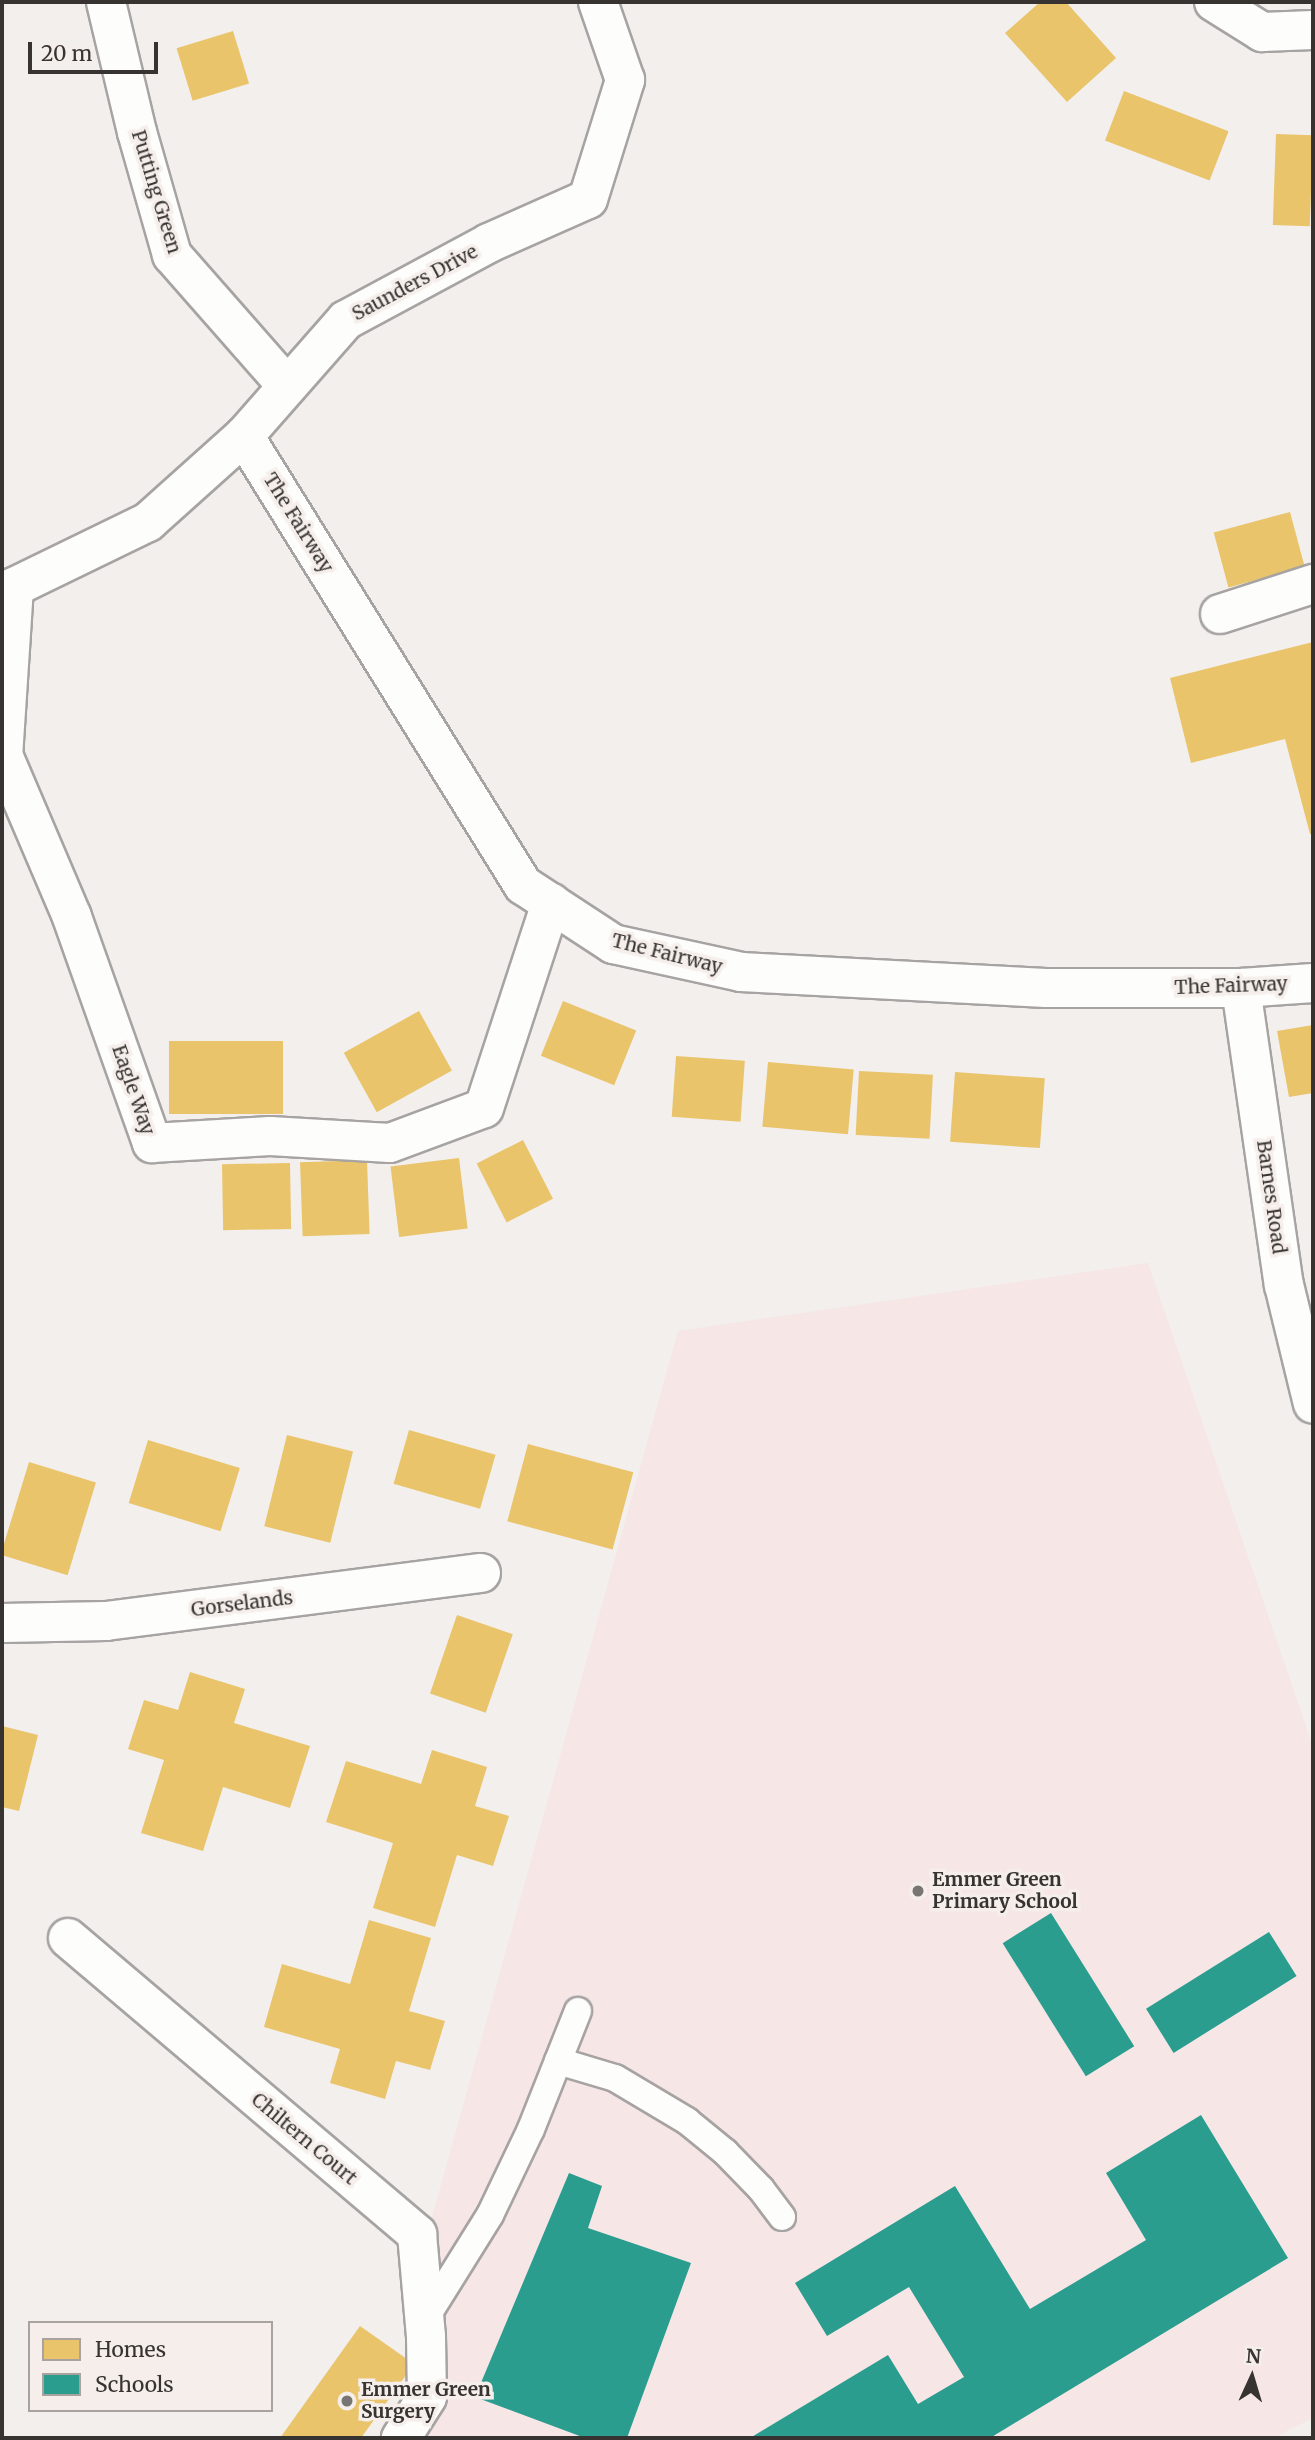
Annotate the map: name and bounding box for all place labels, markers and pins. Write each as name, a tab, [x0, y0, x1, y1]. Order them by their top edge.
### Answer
place label: Emmer Green Primary School	[932, 1869, 1078, 1913]
marker: Emmer Green Primary School	[910, 1883, 926, 1899]
place label: Emmer Green Surgery	[361, 2379, 491, 2423]
marker: Emmer Green Surgery	[339, 2393, 355, 2409]

